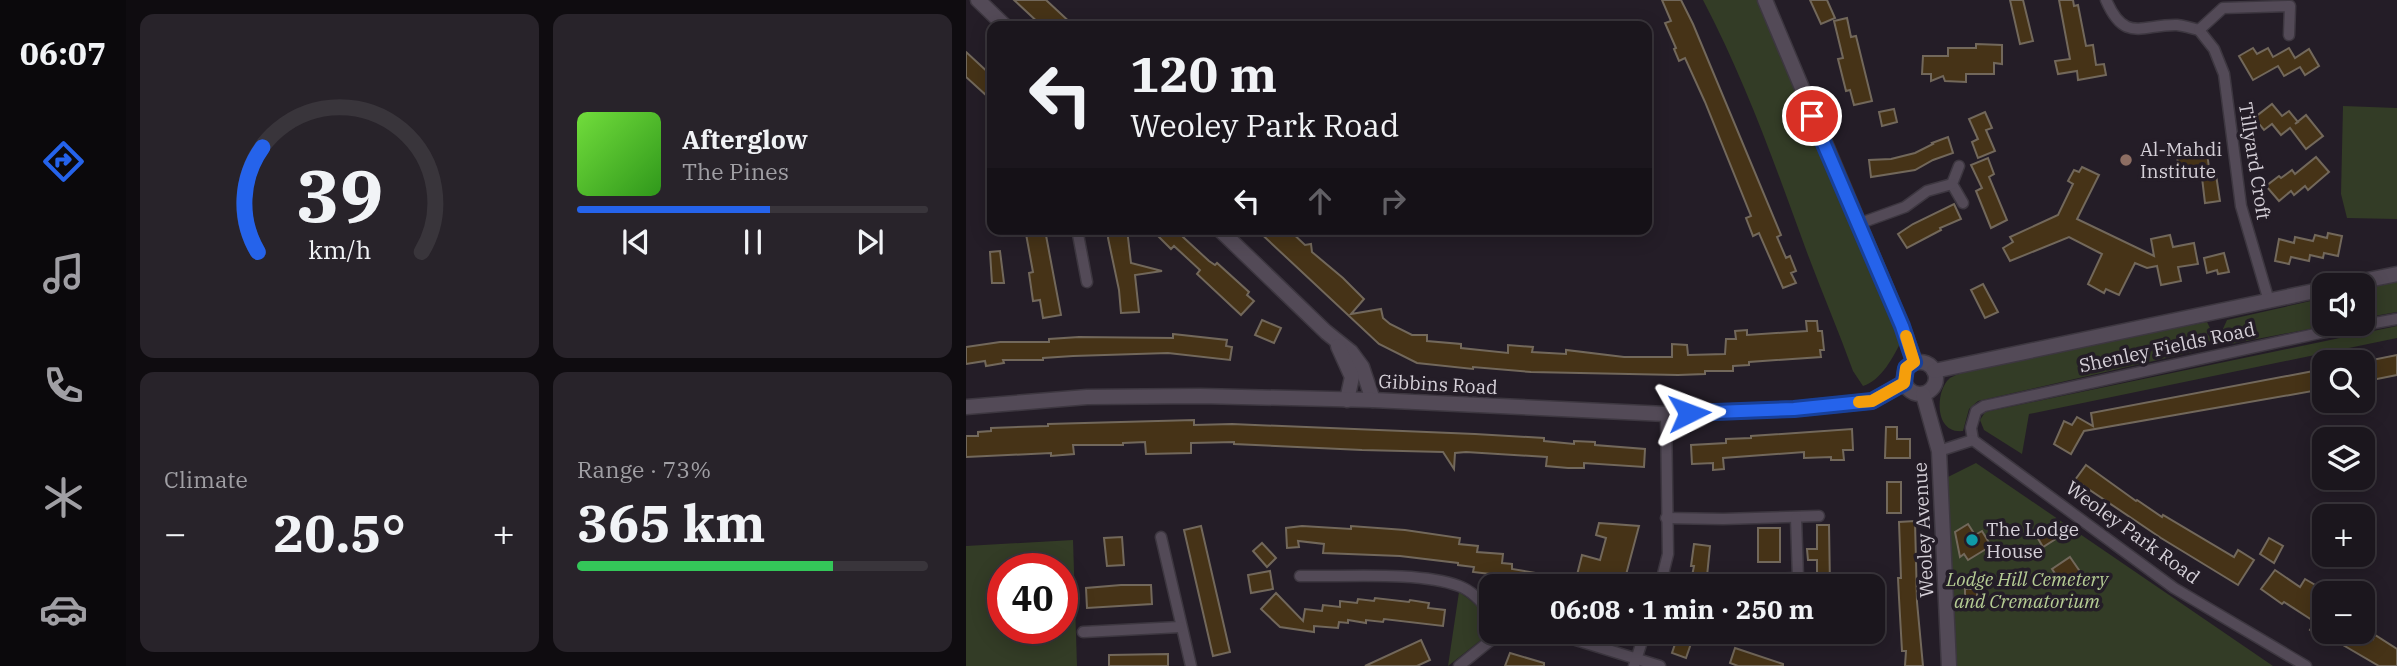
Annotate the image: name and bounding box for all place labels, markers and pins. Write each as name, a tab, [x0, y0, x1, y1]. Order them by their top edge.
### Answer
pin	[1782, 86, 1842, 146]
place label: Al-Mahdi Institute	[2140, 137, 2222, 183]
marker: Al-Mahdi Institute	[2118, 152, 2134, 168]
place label: The Lodge House	[1986, 517, 2079, 563]
marker: The Lodge House	[1964, 532, 1980, 548]

